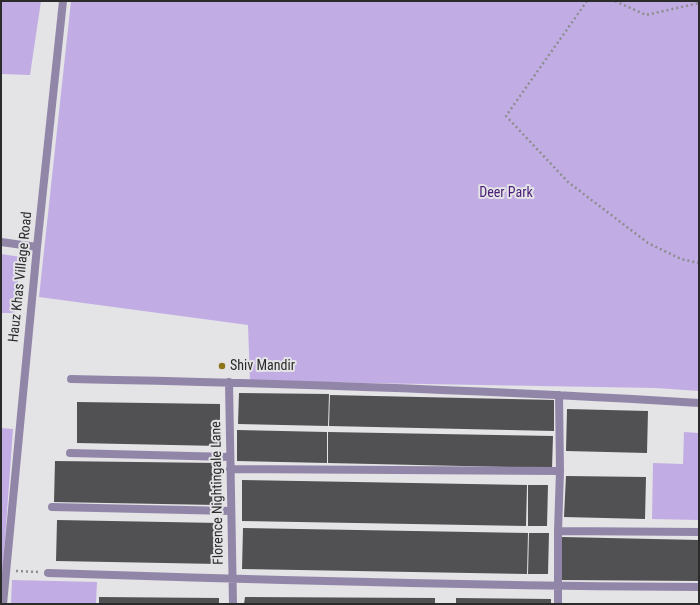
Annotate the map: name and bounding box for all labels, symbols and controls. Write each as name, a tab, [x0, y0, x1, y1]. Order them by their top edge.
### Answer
park label: Deer Park	[479, 185, 533, 201]
street label: Hauz Khas Village Road	[6, 211, 36, 343]
place label: Shiv Mandir	[230, 358, 295, 374]
marker: Shiv Mandir	[217, 361, 227, 371]
street label: Florence Nightingale Lane	[208, 421, 228, 565]

